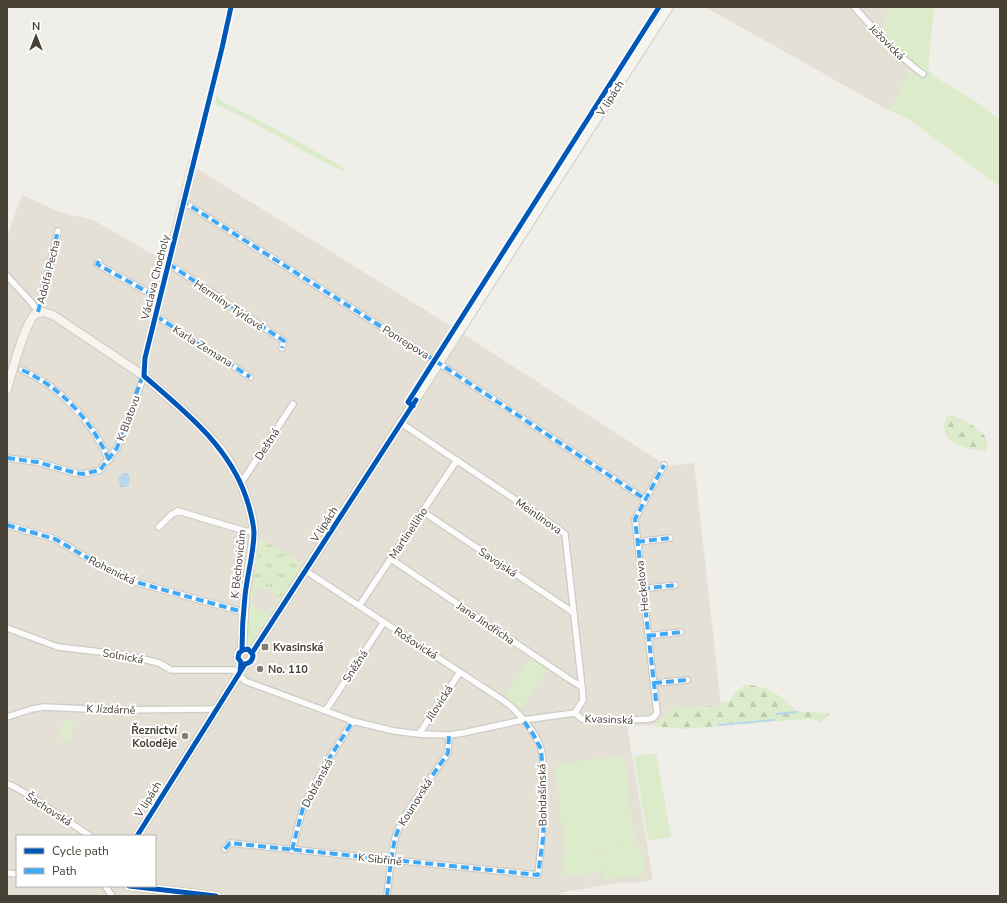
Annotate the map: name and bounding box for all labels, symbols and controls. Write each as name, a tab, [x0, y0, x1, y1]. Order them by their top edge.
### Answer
north arrow	[16, 16, 56, 56]
text: N	[32, 19, 40, 34]
street label: Ježovická	[865, 20, 908, 64]
street label: V lipách	[593, 77, 628, 120]
street label: Václava Chocholy	[137, 233, 173, 322]
street label: Adolfa Pecha	[33, 238, 64, 306]
street label: Hermíny Týrlové	[191, 277, 267, 334]
street label: Karla Zemana	[170, 322, 236, 371]
street label: Ponrepova	[379, 322, 432, 363]
street label: K Blatovu	[113, 393, 144, 443]
street label: Deštná	[252, 425, 283, 463]
street label: Meinlinova	[512, 495, 565, 538]
street label: V lipách	[307, 503, 342, 546]
street label: Martinelliho	[386, 504, 431, 562]
street label: K Běchovicům	[227, 529, 250, 599]
street label: Savojská	[476, 544, 520, 581]
street label: Rohenická	[86, 553, 138, 588]
street label: Heckelova	[632, 560, 653, 612]
street label: Jana Jindřicha	[453, 598, 518, 648]
street label: Rošovická	[391, 624, 441, 663]
place label: Kvasinská	[273, 640, 324, 655]
marker: Kvasinská	[260, 642, 270, 652]
street label: Solnická	[101, 646, 145, 667]
street label: Sněžná	[339, 647, 372, 685]
place label: No. 110	[268, 662, 308, 677]
marker: No. 110	[255, 664, 265, 674]
street label: Jílovická	[422, 682, 457, 725]
street label: K Jízdárně	[86, 701, 136, 718]
street label: Kvasinská	[584, 711, 634, 728]
place label: Řeznictví Koloděje	[131, 722, 178, 751]
marker: Řeznictví Koloděje	[180, 731, 190, 741]
street label: Dobřanská	[298, 756, 337, 810]
street label: Bohdašínská	[534, 763, 551, 826]
street label: Kounovská	[395, 775, 436, 829]
street label: V lipách	[131, 778, 165, 821]
street label: Šachovská	[23, 788, 75, 830]
legend	[16, 835, 156, 887]
text: Cycle path	[52, 843, 109, 859]
street label: K Sibřině	[357, 850, 403, 869]
text: Path	[52, 863, 77, 879]

